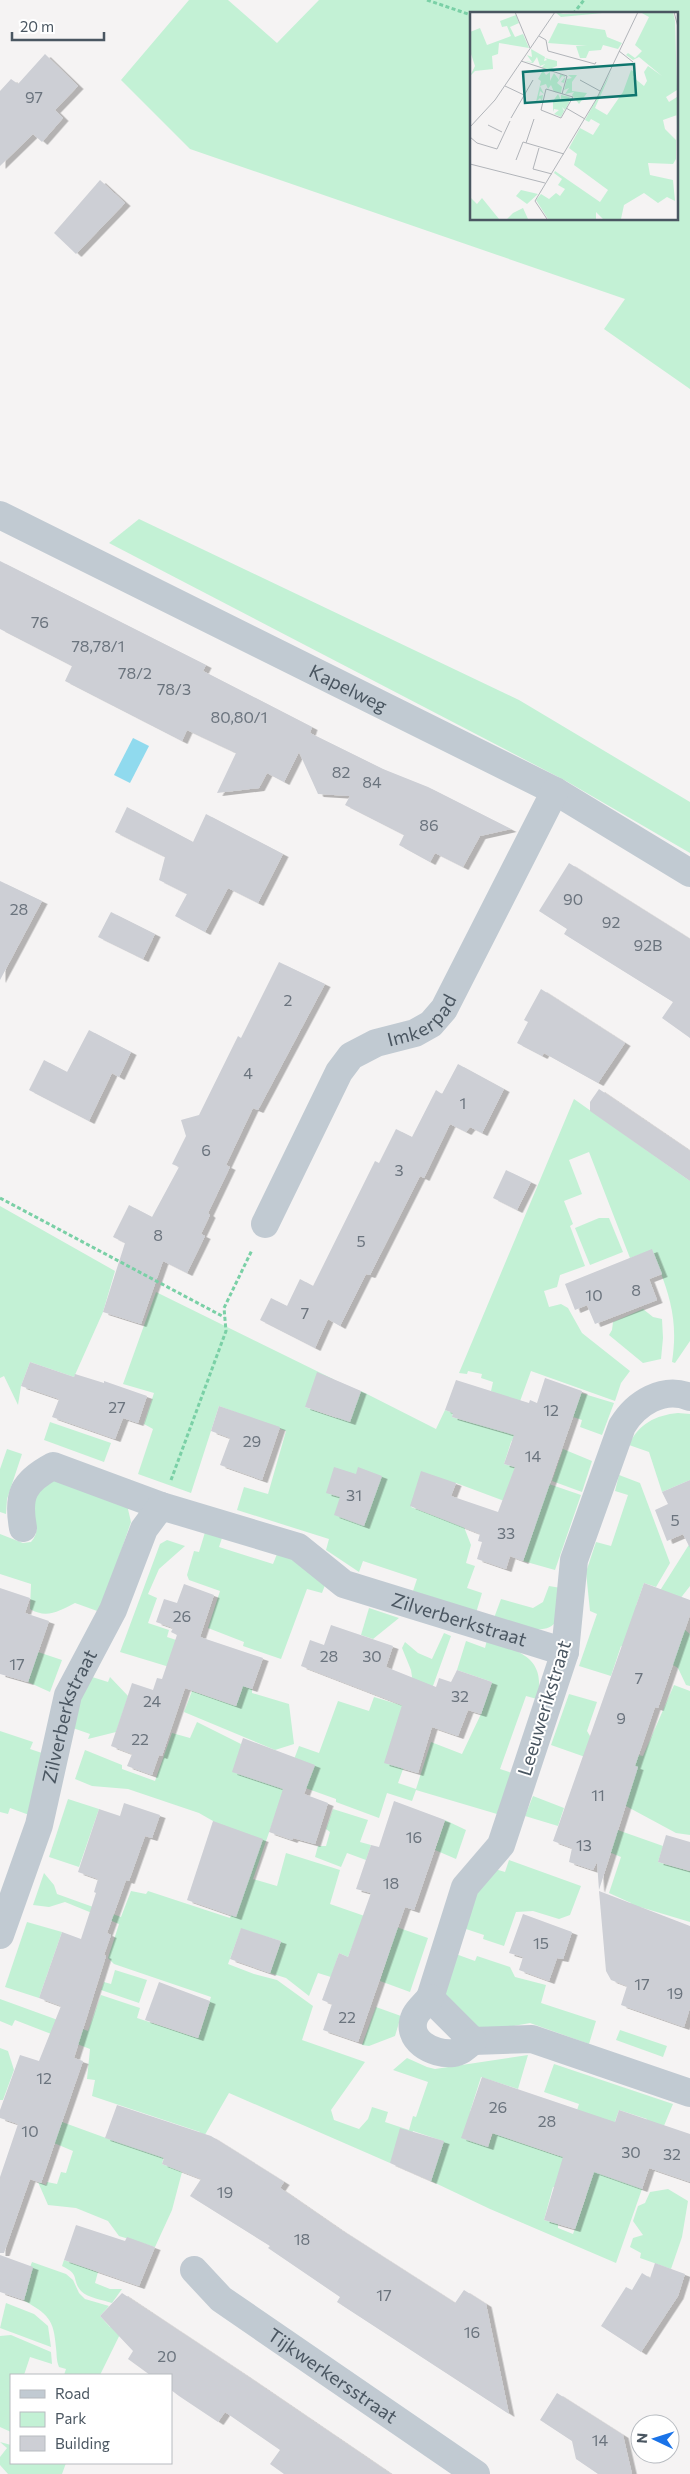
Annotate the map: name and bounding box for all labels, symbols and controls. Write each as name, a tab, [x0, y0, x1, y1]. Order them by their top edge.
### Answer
scale bar	[12, 10, 105, 42]
inset map	[470, 12, 678, 220]
text: 20 m	[20, 17, 54, 35]
house number: 97	[25, 87, 43, 106]
house number: 76	[31, 612, 49, 631]
house number: 78,78/1	[71, 636, 125, 655]
street label: Kapelweg	[306, 659, 391, 717]
house number: 78/2	[118, 663, 152, 682]
house number: 78/3	[157, 679, 191, 698]
house number: 80,80/1	[210, 707, 268, 726]
house number: 82	[332, 762, 350, 781]
house number: 84	[362, 772, 382, 791]
house number: 86	[419, 815, 439, 834]
house number: 90	[563, 889, 583, 908]
house number: 28	[10, 899, 28, 918]
house number: 92	[602, 912, 620, 931]
house number: 92B	[634, 935, 662, 954]
house number: 2	[284, 990, 293, 1009]
street label: Imkerpad	[385, 990, 461, 1051]
house number: 4	[243, 1063, 253, 1082]
house number: 1	[460, 1093, 466, 1112]
house number: 6	[201, 1140, 211, 1159]
house number: 3	[394, 1160, 404, 1179]
house number: 8	[153, 1225, 163, 1244]
house number: 5	[356, 1231, 366, 1250]
house number: 8	[631, 1280, 641, 1299]
house number: 10	[585, 1285, 603, 1304]
house number: 7	[301, 1303, 309, 1322]
house number: 27	[108, 1397, 126, 1416]
house number: 12	[543, 1400, 559, 1419]
house number: 29	[243, 1431, 261, 1450]
house number: 14	[525, 1446, 542, 1465]
house number: 31	[346, 1485, 362, 1504]
house number: 5	[670, 1510, 680, 1529]
house number: 33	[497, 1523, 515, 1542]
street label: Zilverberkstraat	[389, 1587, 530, 1651]
house number: 26	[173, 1606, 191, 1625]
street label: Leeuwerikstraat	[512, 1637, 575, 1778]
street label: Zilverberkstraat	[37, 1645, 101, 1785]
house number: 28	[320, 1646, 338, 1665]
house number: 30	[362, 1646, 382, 1665]
house number: 17	[9, 1654, 25, 1673]
house number: 7	[635, 1668, 643, 1687]
house number: 32	[451, 1686, 469, 1705]
house number: 24	[143, 1691, 161, 1710]
house number: 9	[616, 1708, 626, 1727]
house number: 22	[131, 1729, 149, 1748]
house number: 11	[591, 1785, 605, 1804]
house number: 16	[406, 1827, 422, 1846]
house number: 13	[576, 1835, 592, 1854]
house number: 18	[383, 1873, 399, 1892]
house number: 15	[533, 1933, 549, 1952]
house number: 17	[634, 1974, 650, 1993]
house number: 19	[667, 1983, 683, 2002]
house number: 22	[338, 2007, 356, 2026]
house number: 12	[36, 2068, 52, 2087]
house number: 26	[489, 2097, 507, 2116]
house number: 28	[538, 2111, 556, 2130]
house number: 10	[21, 2121, 39, 2140]
house number: 30	[621, 2142, 641, 2161]
house number: 32	[663, 2144, 681, 2163]
house number: 19	[217, 2182, 233, 2201]
house number: 18	[294, 2229, 310, 2248]
house number: 17	[376, 2285, 392, 2304]
house number: 16	[464, 2322, 480, 2341]
street label: Tijkwerkersstraat	[264, 2323, 402, 2428]
house number: 20	[157, 2346, 177, 2365]
legend	[10, 2374, 172, 2464]
text: Road	[55, 2384, 90, 2402]
text: Park	[55, 2409, 86, 2427]
north arrow	[630, 2414, 680, 2464]
house number: 14	[592, 2430, 609, 2449]
text: N	[633, 2432, 650, 2444]
text: Building	[55, 2434, 110, 2452]

